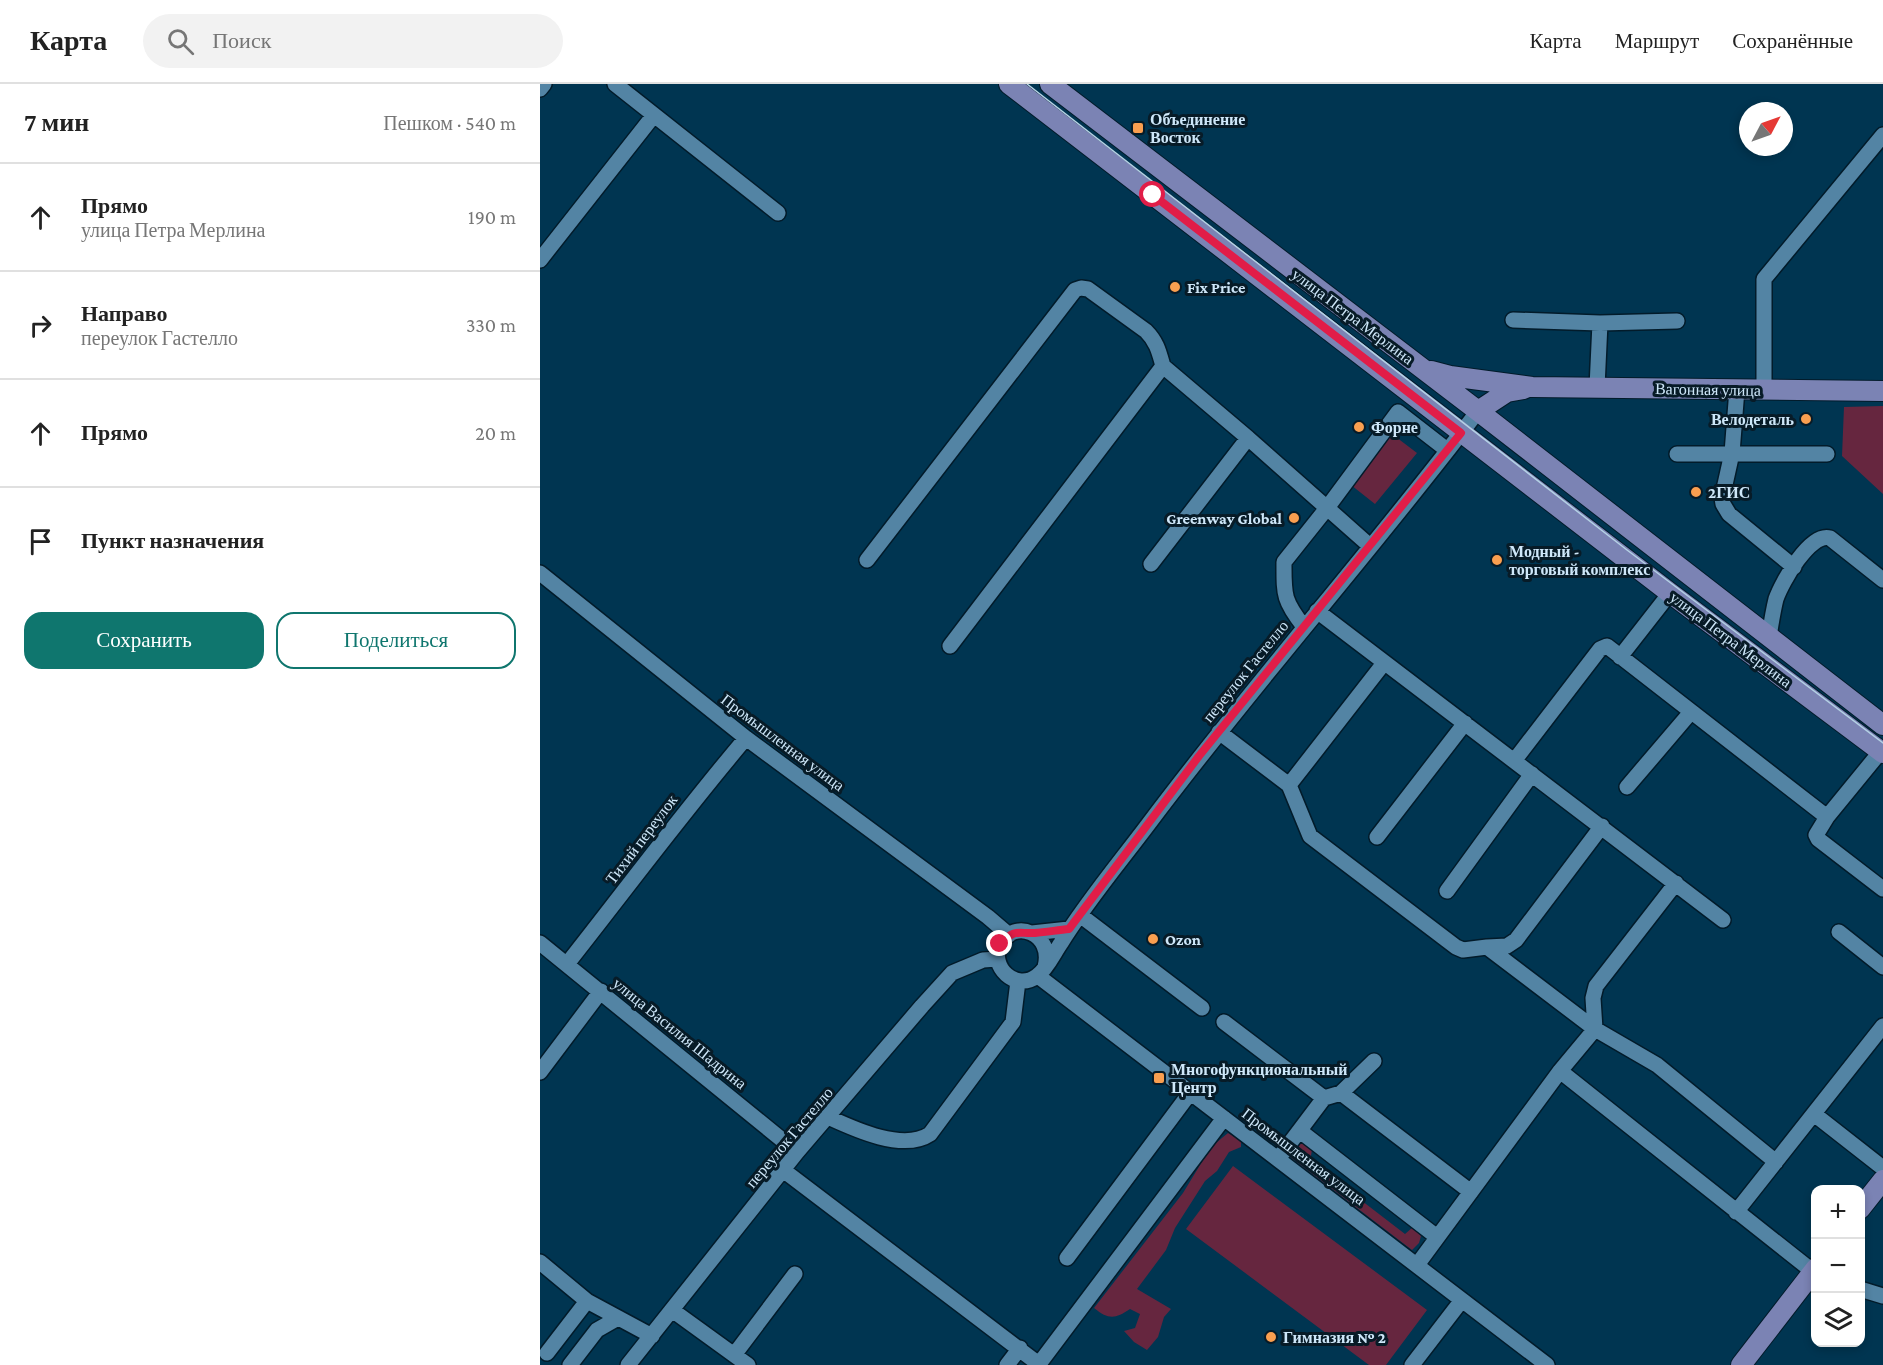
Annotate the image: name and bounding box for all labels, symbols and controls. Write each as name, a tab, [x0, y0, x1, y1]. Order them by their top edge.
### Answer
search box	[143, 14, 563, 68]
text: Карта	[30, 25, 107, 56]
icon: search	[164, 25, 197, 58]
text: Поиск	[212, 28, 271, 53]
text: Карта	[1530, 29, 1582, 53]
text: Маршрут	[1615, 29, 1699, 53]
text: Сохранённые	[1732, 29, 1853, 53]
north arrow	[1739, 102, 1793, 156]
text: 7 мин	[24, 108, 89, 137]
place label: Объединение Восток	[1150, 111, 1245, 146]
text: Пешком · 540 m	[383, 112, 516, 134]
marker: Объединение Восток	[1131, 121, 1145, 135]
route start	[1139, 181, 1165, 207]
text: Прямо	[81, 193, 148, 218]
icon: ahead	[24, 201, 57, 234]
text: 190 m	[468, 206, 516, 228]
text: улица Петра Мерлина	[81, 219, 265, 241]
street label: улица Петра Мерлина	[1288, 265, 1417, 368]
place label: Fix Price	[1187, 279, 1246, 296]
marker: Fix Price	[1168, 280, 1182, 294]
text: Направо	[81, 301, 167, 326]
icon: right	[24, 309, 57, 342]
text: 330 m	[466, 314, 516, 336]
text: переулок Гастелло	[81, 327, 238, 349]
street label: Вагонная улица	[1655, 380, 1761, 400]
place label: Велодеталь	[1711, 411, 1795, 428]
marker: Велодеталь	[1799, 412, 1813, 426]
icon: ahead	[24, 417, 57, 450]
place label: Форне	[1371, 419, 1418, 437]
text: Прямо	[81, 420, 148, 445]
marker: Форне	[1352, 420, 1366, 434]
text: 20 m	[475, 422, 516, 444]
place label: 2ГИС	[1708, 484, 1750, 501]
marker: 2ГИС	[1689, 485, 1703, 499]
place label: Greenway Global	[1166, 510, 1282, 527]
marker: Greenway Global	[1287, 511, 1301, 525]
icon: arrive	[24, 525, 57, 558]
text: Пункт назначения	[81, 528, 264, 553]
place label: Модный - торговый комплекс	[1509, 543, 1650, 579]
marker: Модный - торговый комплекс	[1490, 553, 1504, 567]
street label: улица Петра Мерлина	[1666, 588, 1795, 691]
button: Сохранить	[24, 612, 264, 669]
button: Поделиться	[276, 612, 516, 669]
street label: переулок Гастелло	[1199, 617, 1292, 726]
street label: Промышленная улица	[717, 691, 848, 795]
street label: Тихий переулок	[602, 791, 681, 888]
route end	[986, 930, 1012, 956]
place label: Ozon	[1165, 931, 1201, 948]
marker: Ozon	[1146, 932, 1160, 946]
street label: улица Василия Шадрина	[609, 974, 750, 1093]
place label: Многофункциональный Центр	[1171, 1061, 1347, 1097]
marker: Многофункциональный Центр	[1152, 1071, 1166, 1085]
street label: переулок Гастелло	[743, 1084, 837, 1192]
street label: Промышленная улица	[1238, 1105, 1369, 1209]
map controls	[1811, 1185, 1865, 1347]
button: +	[1811, 1185, 1865, 1239]
button: −	[1811, 1239, 1865, 1293]
button: layers	[1811, 1293, 1865, 1347]
place label: Гимназия № 2	[1283, 1329, 1386, 1346]
marker: Гимназия № 2	[1264, 1330, 1278, 1344]

